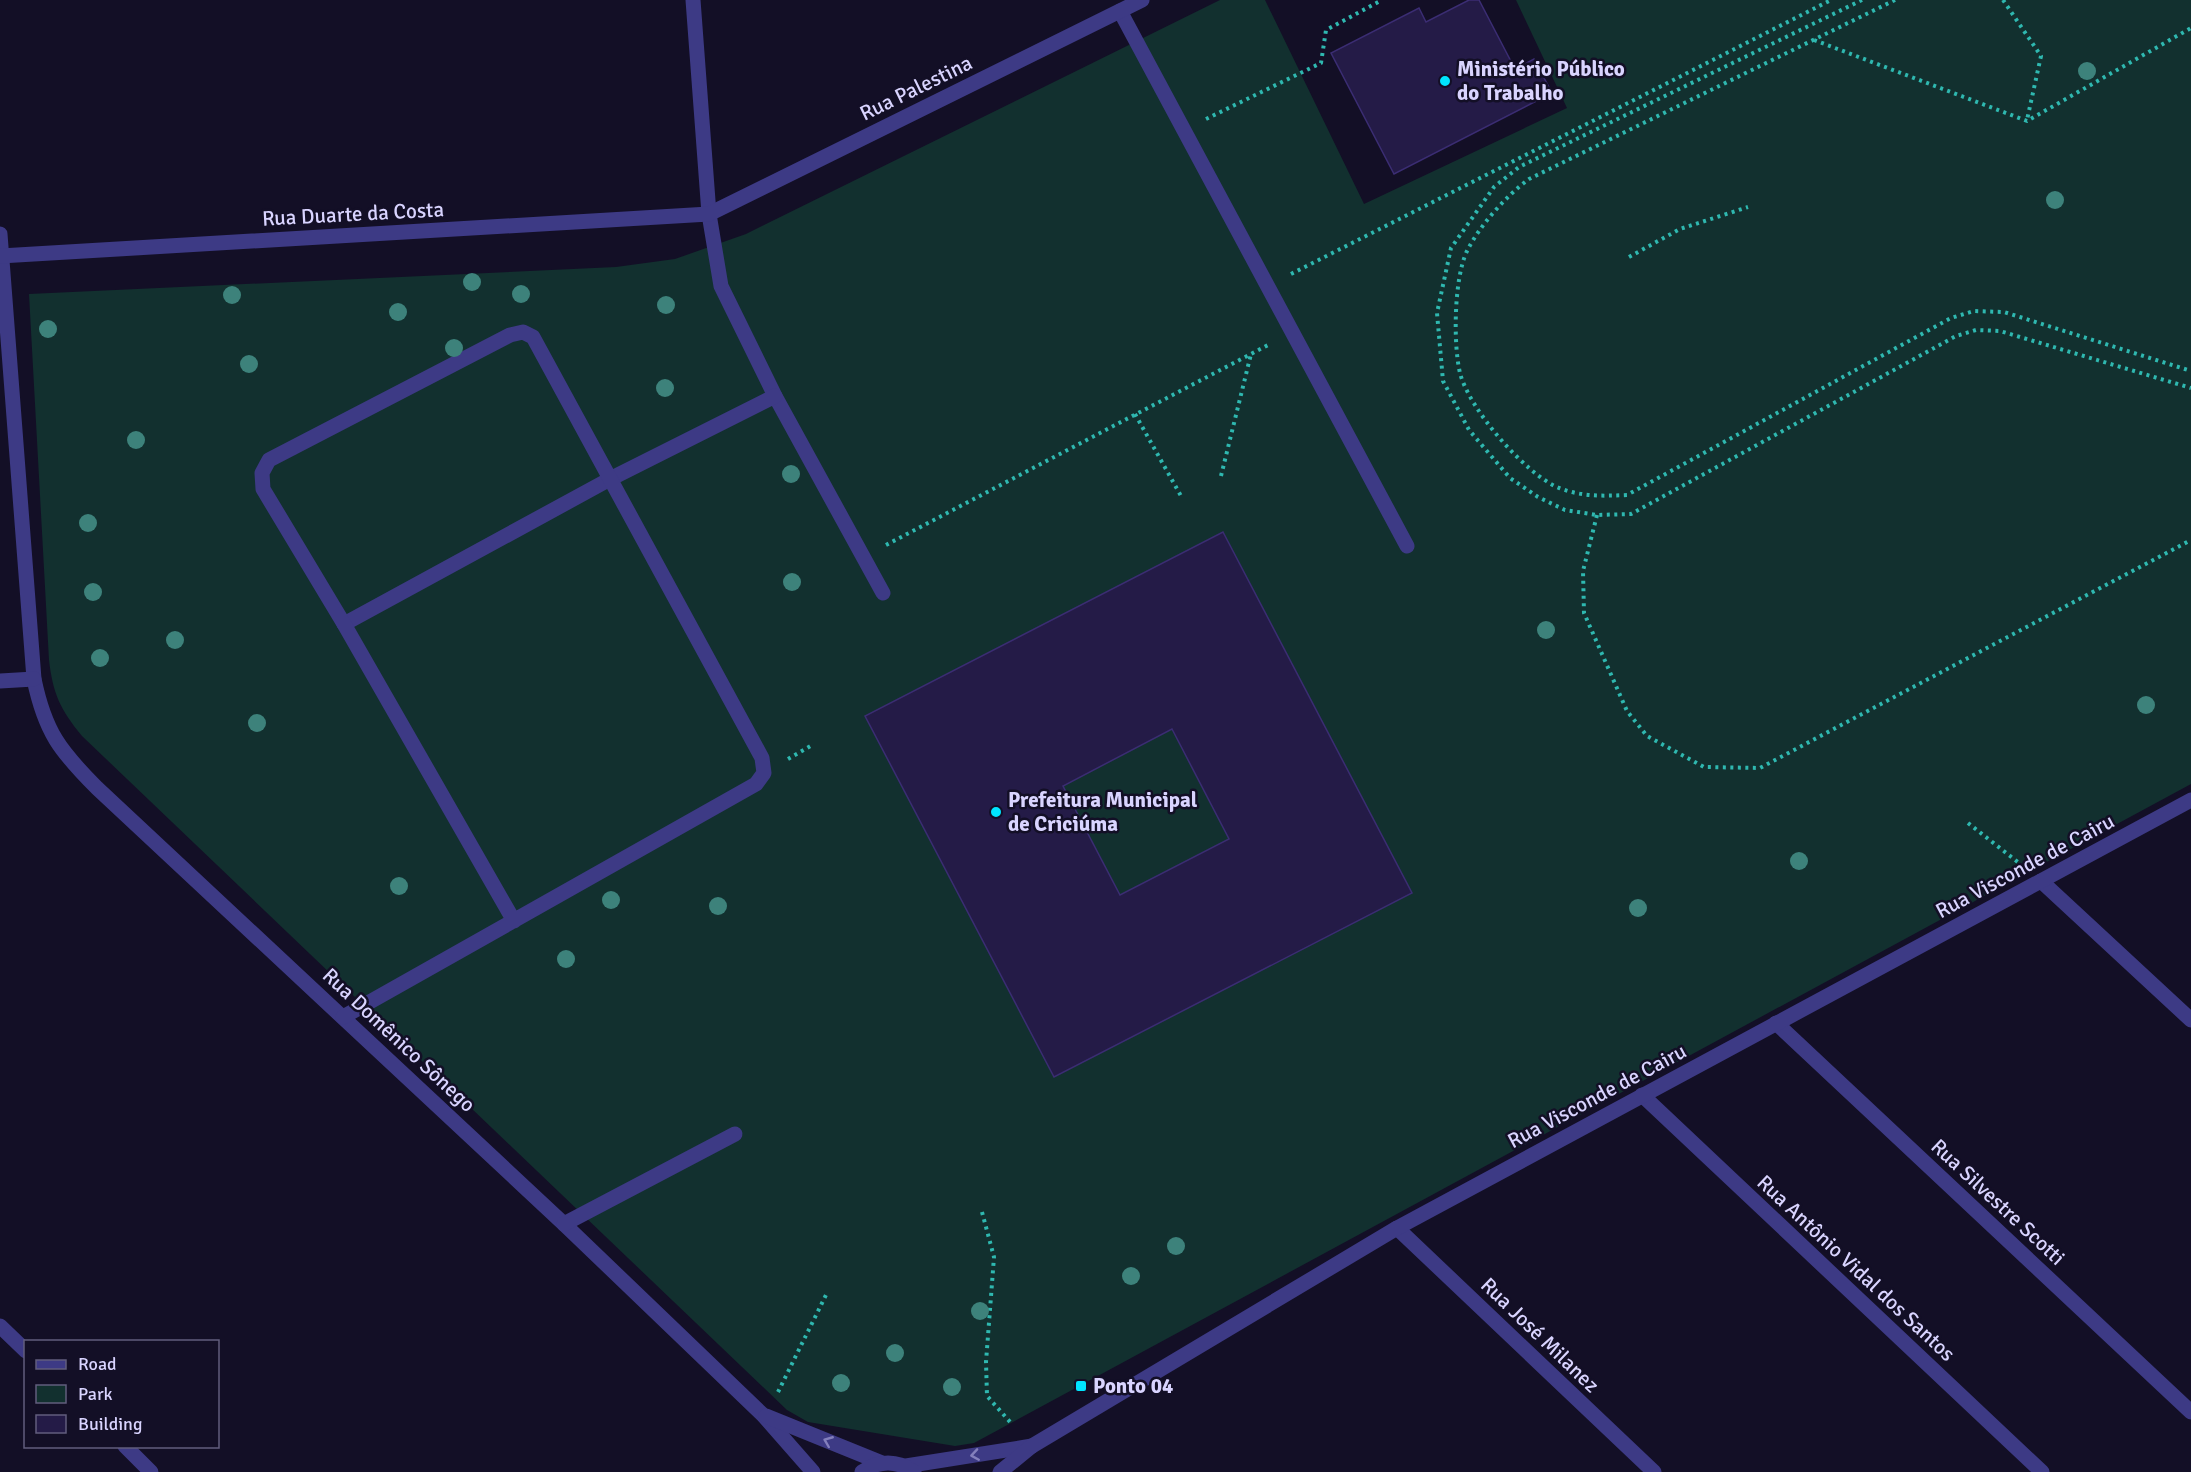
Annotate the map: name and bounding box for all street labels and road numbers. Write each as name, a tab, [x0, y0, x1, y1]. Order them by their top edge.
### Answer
street label: Rua Palestina	[855, 50, 977, 126]
street label: Rua Duarte da Costa	[261, 196, 445, 232]
street label: Rua Visconde de Cairu	[1931, 808, 2119, 924]
street label: Rua Domênico Sônego	[317, 962, 481, 1118]
street label: Rua Visconde de Cairu	[1503, 1038, 1691, 1154]
street label: Rua Silvestre Scotti	[1926, 1133, 2070, 1271]
street label: Rua Antônio Vidal dos Santos	[1752, 1169, 1960, 1367]
street label: Rua José Milanez	[1475, 1272, 1605, 1398]

